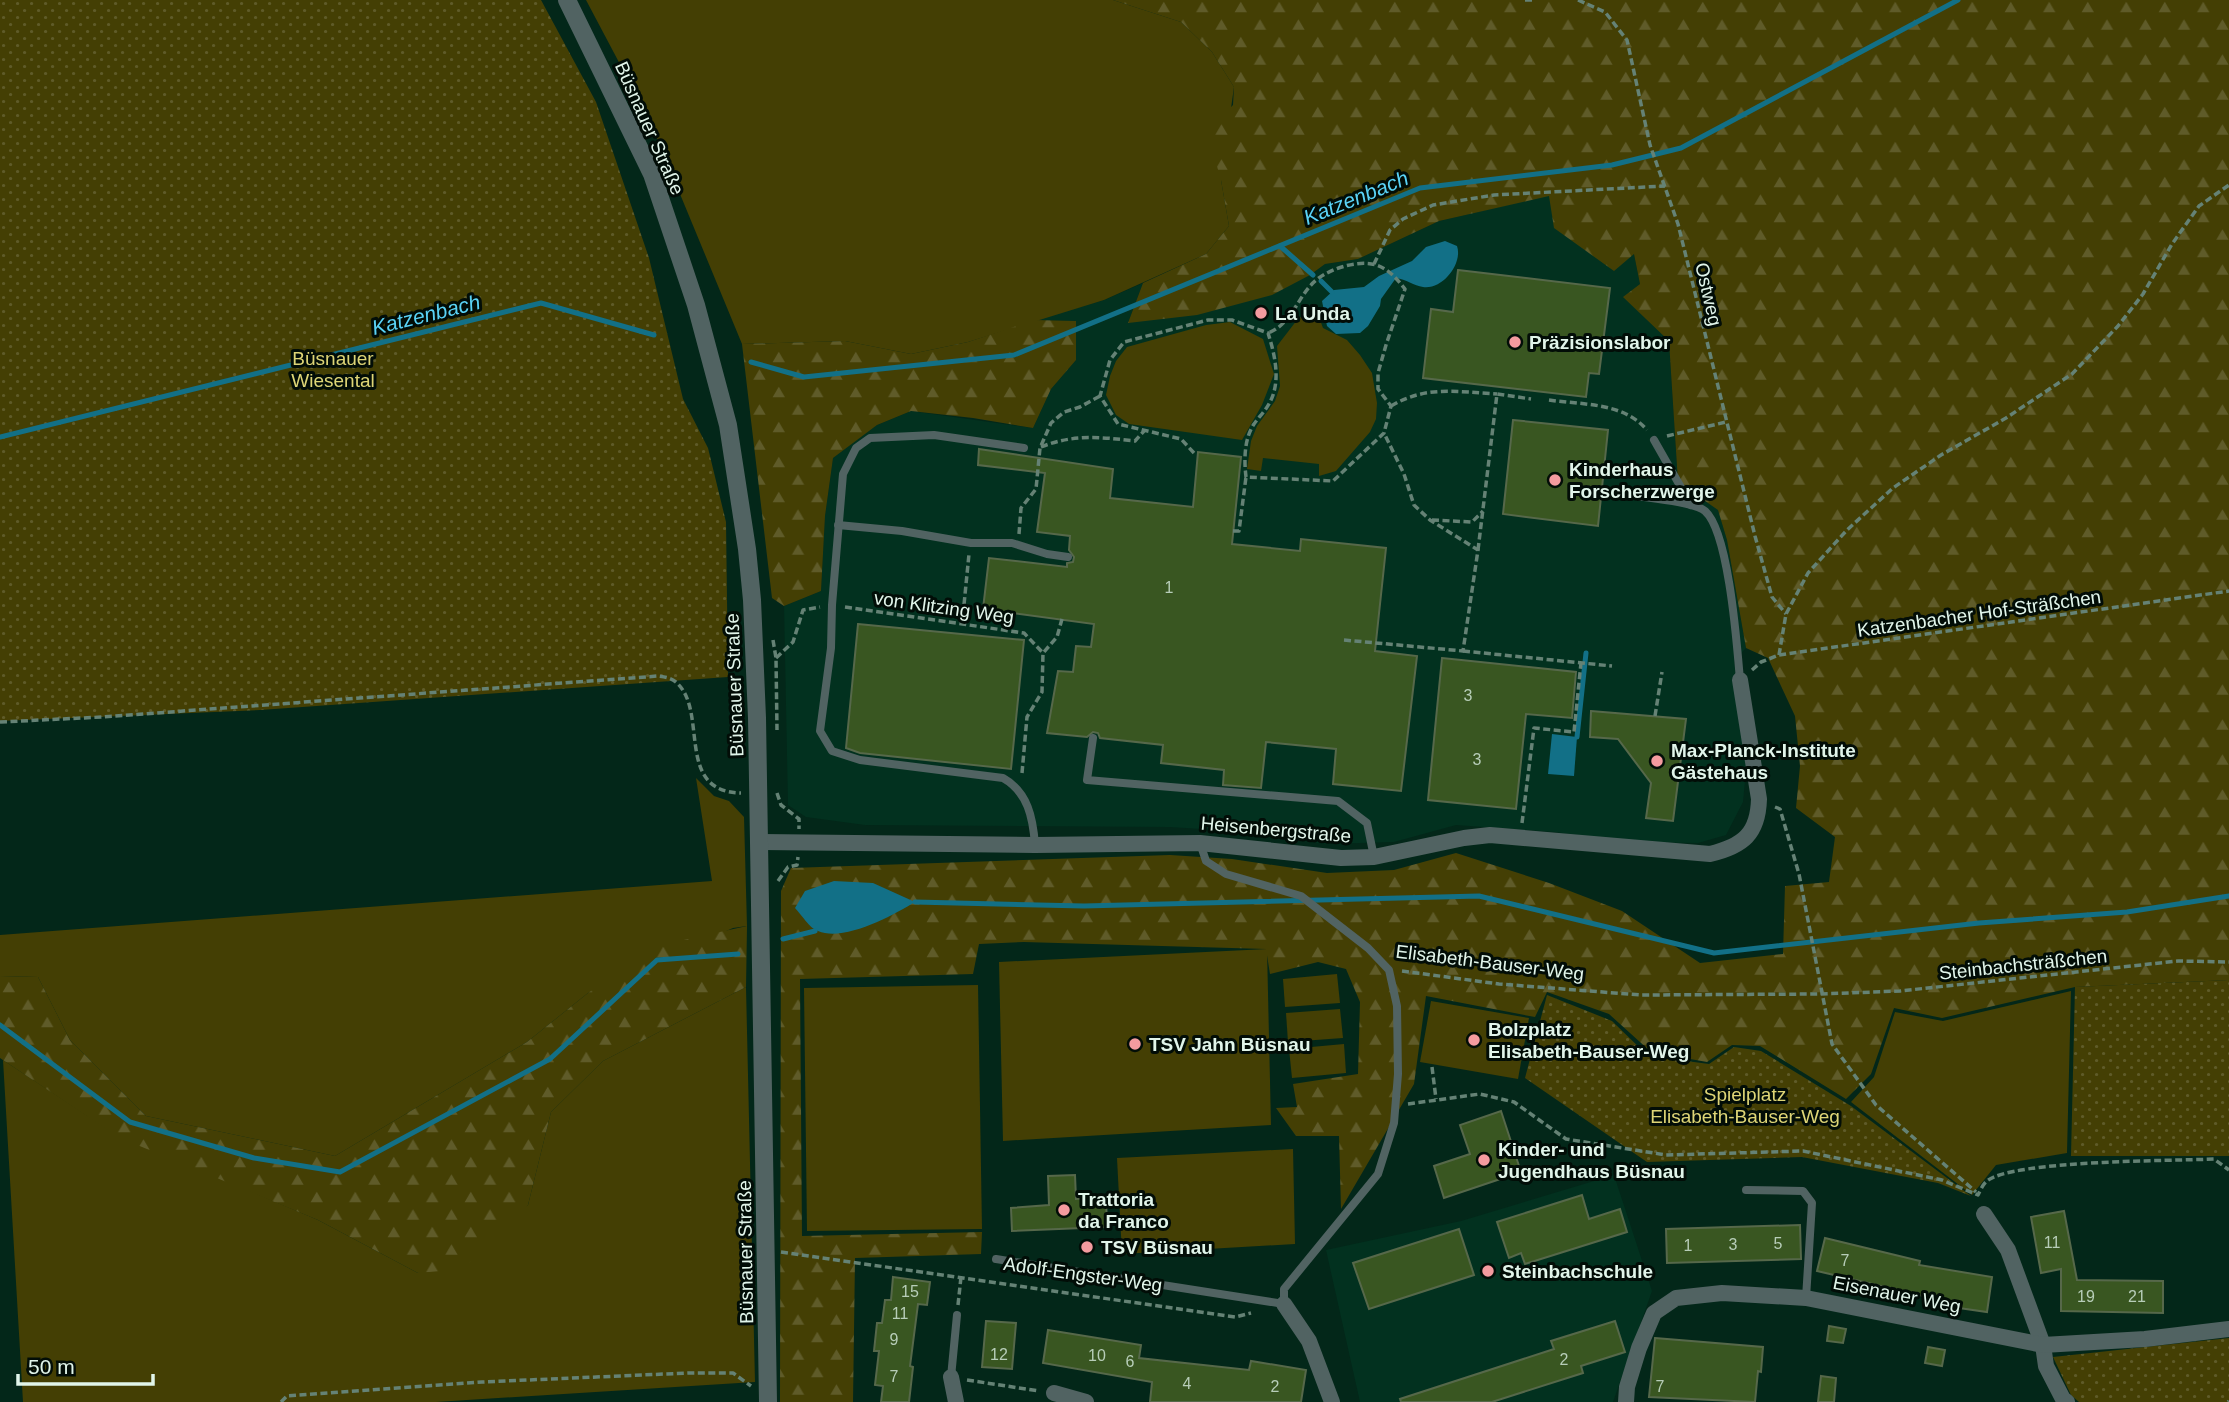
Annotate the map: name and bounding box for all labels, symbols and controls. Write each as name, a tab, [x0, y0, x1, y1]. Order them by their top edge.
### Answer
street label: Büsnauer Straße	[611, 58, 688, 198]
water label: Katzenbach	[1300, 166, 1412, 229]
street label: Ostweg	[1691, 260, 1726, 328]
water label: Katzenbach	[369, 290, 482, 339]
place label: La Unda	[1275, 303, 1350, 324]
marker: La Unda	[1253, 305, 1269, 321]
place label: Präzisionslabor	[1529, 332, 1671, 353]
marker: Präzisionslabor	[1507, 334, 1523, 350]
park label: Büsnauer Wiesental	[291, 348, 375, 391]
place label: Kinderhaus Forscherzwerge	[1569, 459, 1715, 502]
marker: Kinderhaus Forscherzwerge	[1547, 472, 1563, 488]
house number: 1	[1165, 579, 1174, 596]
street label: Katzenbacher Hof-Sträßchen	[1856, 586, 2102, 641]
street label: von Klitzing Weg	[873, 587, 1015, 628]
street label: Büsnauer Straße	[721, 613, 747, 757]
house number: 3	[1464, 687, 1473, 704]
place label: Max-Planck-Institute Gästehaus	[1671, 740, 1856, 783]
house number: 3	[1473, 751, 1482, 768]
marker: Max-Planck-Institute Gästehaus	[1649, 753, 1665, 769]
street label: Heisenbergstraße	[1200, 812, 1352, 847]
street label: Elisabeth-Bauser-Weg	[1394, 941, 1585, 984]
street label: Steinbachsträßchen	[1938, 945, 2108, 984]
place label: Bolzplatz Elisabeth-Bauser-Weg	[1488, 1019, 1689, 1062]
marker: Bolzplatz Elisabeth-Bauser-Weg	[1466, 1032, 1482, 1048]
place label: TSV Jahn Büsnau	[1149, 1034, 1311, 1055]
marker: TSV Jahn Büsnau	[1127, 1036, 1143, 1052]
park label: Spielplatz Elisabeth-Bauser-Weg	[1650, 1084, 1840, 1127]
place label: Kinder- und Jugendhaus Büsnau	[1498, 1139, 1685, 1182]
marker: Kinder- und Jugendhaus Büsnau	[1476, 1152, 1492, 1168]
street label: Büsnauer Straße	[734, 1180, 757, 1324]
place label: Trattoria da Franco	[1078, 1189, 1169, 1232]
marker: Trattoria da Franco	[1056, 1202, 1072, 1218]
house number: 11	[2044, 1234, 2060, 1251]
house number: 5	[1774, 1235, 1783, 1252]
house number: 3	[1729, 1236, 1738, 1253]
place label: TSV Büsnau	[1101, 1237, 1213, 1258]
house number: 1	[1684, 1237, 1693, 1254]
marker: TSV Büsnau	[1079, 1239, 1095, 1255]
house number: 7	[1841, 1252, 1850, 1269]
street label: Adolf-Engster-Weg	[1002, 1253, 1164, 1296]
place label: Steinbachschule	[1502, 1261, 1653, 1282]
marker: Steinbachschule	[1480, 1263, 1496, 1279]
street label: Eisenauer Weg	[1831, 1272, 1962, 1317]
house number: 15	[901, 1283, 919, 1300]
house number: 19	[2077, 1288, 2095, 1305]
house number: 21	[2128, 1288, 2146, 1305]
house number: 11	[892, 1305, 908, 1322]
house number: 9	[890, 1331, 899, 1348]
scale bar	[18, 1342, 152, 1386]
house number: 12	[990, 1346, 1008, 1363]
house number: 10	[1088, 1347, 1106, 1364]
house number: 2	[1560, 1351, 1569, 1368]
house number: 6	[1126, 1353, 1135, 1370]
text: 50 m	[28, 1355, 75, 1378]
house number: 7	[890, 1368, 899, 1385]
house number: 4	[1183, 1375, 1192, 1392]
house number: 2	[1271, 1378, 1280, 1395]
house number: 7	[1656, 1378, 1665, 1395]

